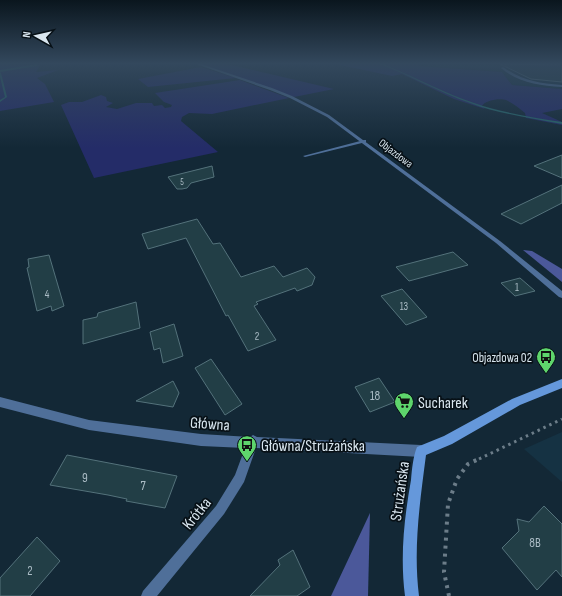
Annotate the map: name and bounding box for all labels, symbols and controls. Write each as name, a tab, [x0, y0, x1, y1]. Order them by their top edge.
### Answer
north arrow	[16, 16, 56, 56]
text: N	[20, 31, 33, 38]
street label: Objazdowa	[376, 136, 415, 170]
house number: 5	[180, 177, 184, 188]
house number: 1	[515, 281, 519, 294]
house number: 4	[45, 288, 50, 301]
house number: 13	[400, 300, 409, 313]
house number: 2	[255, 330, 260, 343]
bus stop icon: Objazdowa 02	[535, 346, 557, 374]
place label: Objazdowa 02	[472, 350, 532, 366]
house number: 18	[370, 388, 380, 404]
supermarket icon: Sucharek	[393, 391, 415, 419]
place label: Sucharek	[418, 394, 468, 413]
street label: Główna	[189, 414, 230, 435]
bus stop icon: Główna/Strużańska	[236, 434, 258, 462]
place label: Główna/Strużańska	[261, 437, 365, 456]
street label: Strużańska	[387, 460, 414, 522]
house number: 9	[82, 470, 88, 486]
house number: 7	[140, 478, 146, 494]
street label: Krótka	[179, 494, 216, 534]
house number: 8B	[529, 535, 541, 551]
house number: 2	[27, 563, 33, 579]

